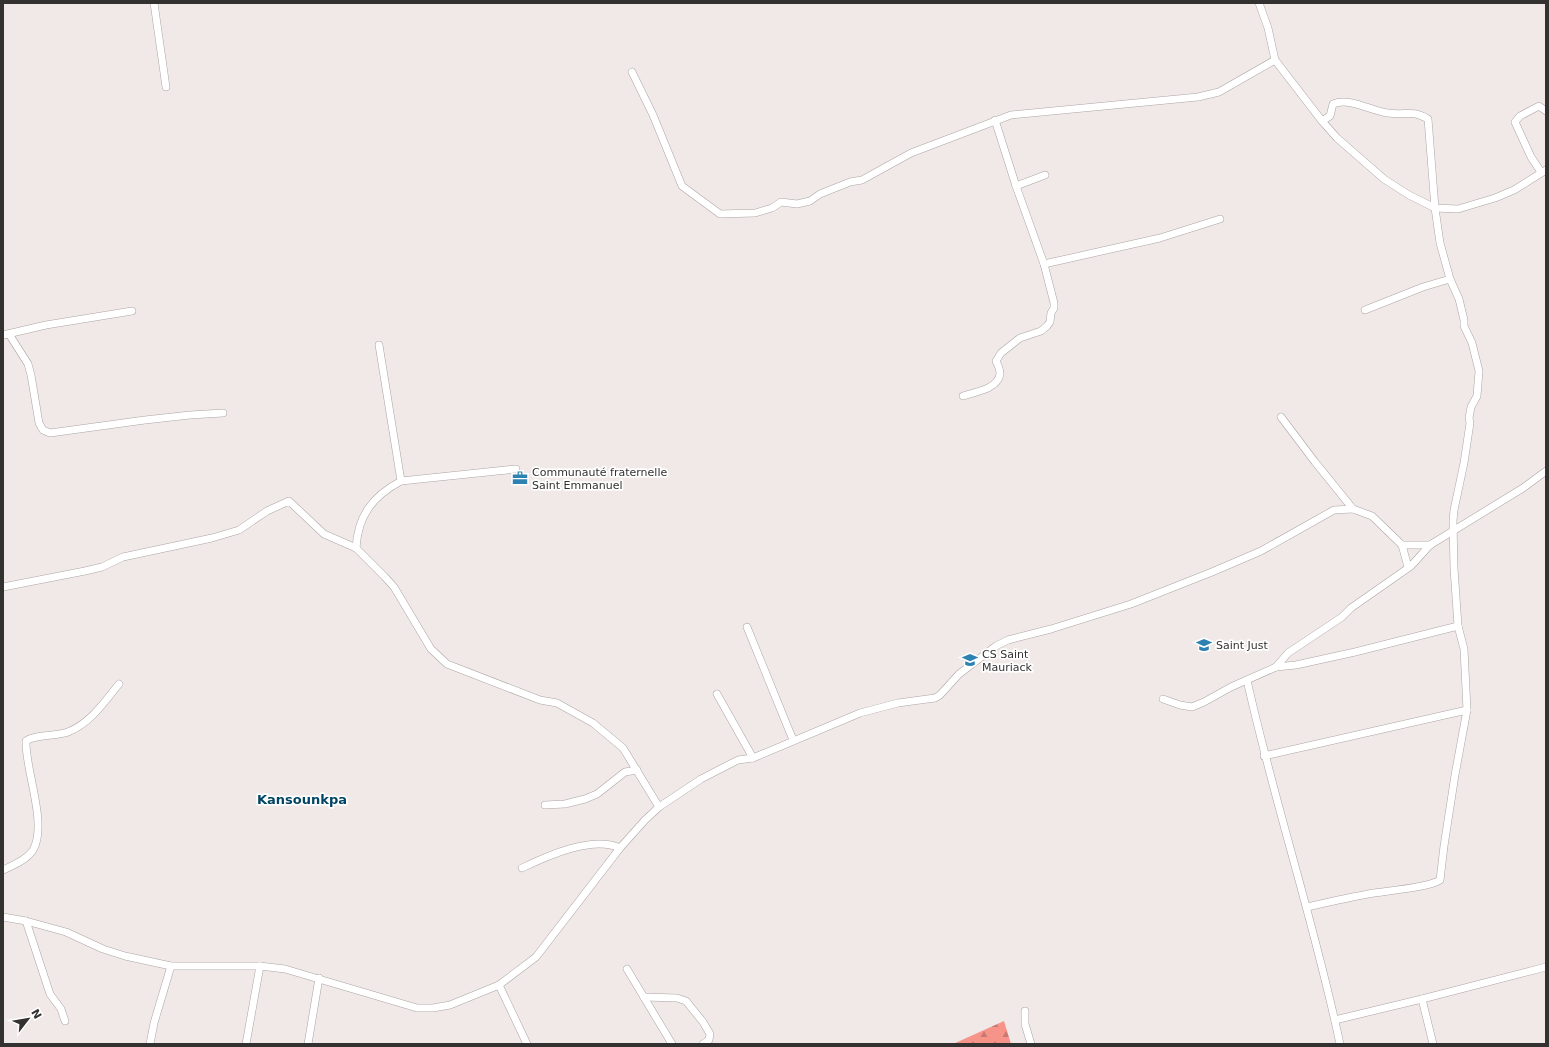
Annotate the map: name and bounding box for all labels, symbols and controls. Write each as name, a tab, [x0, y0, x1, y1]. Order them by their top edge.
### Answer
place label: Communauté fraternelle Saint Emmanuel	[532, 466, 667, 492]
office icon: Communauté fraternelle Saint Emmanuel	[511, 469, 529, 487]
school or university icon: Saint Just	[1195, 636, 1213, 654]
place label: Saint Just	[1216, 639, 1269, 652]
place label: CS Saint Mauriack	[982, 648, 1033, 674]
school or university icon: CS Saint Mauriack	[961, 651, 979, 669]
district label: Kansounkpa	[257, 792, 347, 807]
north arrow	[8, 999, 48, 1039]
text: N	[28, 1007, 44, 1021]

